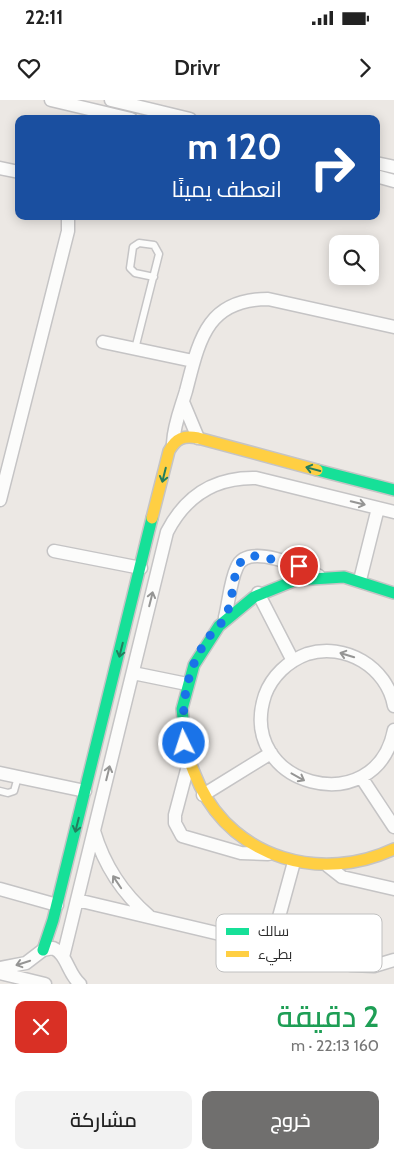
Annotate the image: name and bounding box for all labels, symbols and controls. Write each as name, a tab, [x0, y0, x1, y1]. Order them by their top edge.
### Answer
text: 22:11	[25, 6, 63, 29]
icon: heart	[15, 54, 43, 82]
text: Drivr	[174, 54, 220, 81]
icon: forward	[351, 54, 379, 82]
text: 120 m	[188, 125, 282, 168]
icon: right	[300, 135, 365, 200]
text: انعطف يمينًا	[171, 176, 282, 203]
map controls	[329, 235, 379, 285]
button: search	[329, 235, 379, 285]
one-way arrow	[306, 463, 322, 473]
one-way arrow	[158, 467, 168, 483]
one-way arrow	[350, 499, 366, 508]
pin	[278, 545, 320, 587]
icon: arrive	[285, 552, 313, 580]
one-way arrow	[147, 591, 156, 607]
one-way arrow	[115, 642, 125, 658]
one-way arrow	[340, 649, 356, 659]
position arrow	[157, 716, 209, 768]
one-way arrow	[104, 766, 113, 782]
one-way arrow	[290, 772, 304, 782]
one-way arrow	[72, 816, 81, 832]
one-way arrow	[112, 875, 122, 889]
legend	[216, 914, 382, 972]
text: سالك	[258, 922, 289, 940]
text: بطيء	[258, 945, 292, 966]
one-way arrow	[16, 958, 32, 968]
text: 2 دقيقة	[277, 998, 379, 1035]
button: close	[15, 1001, 67, 1053]
text: 160 m · 22:13	[291, 1036, 379, 1055]
button: مشاركة	[15, 1091, 192, 1149]
button: خروج	[202, 1091, 379, 1149]

